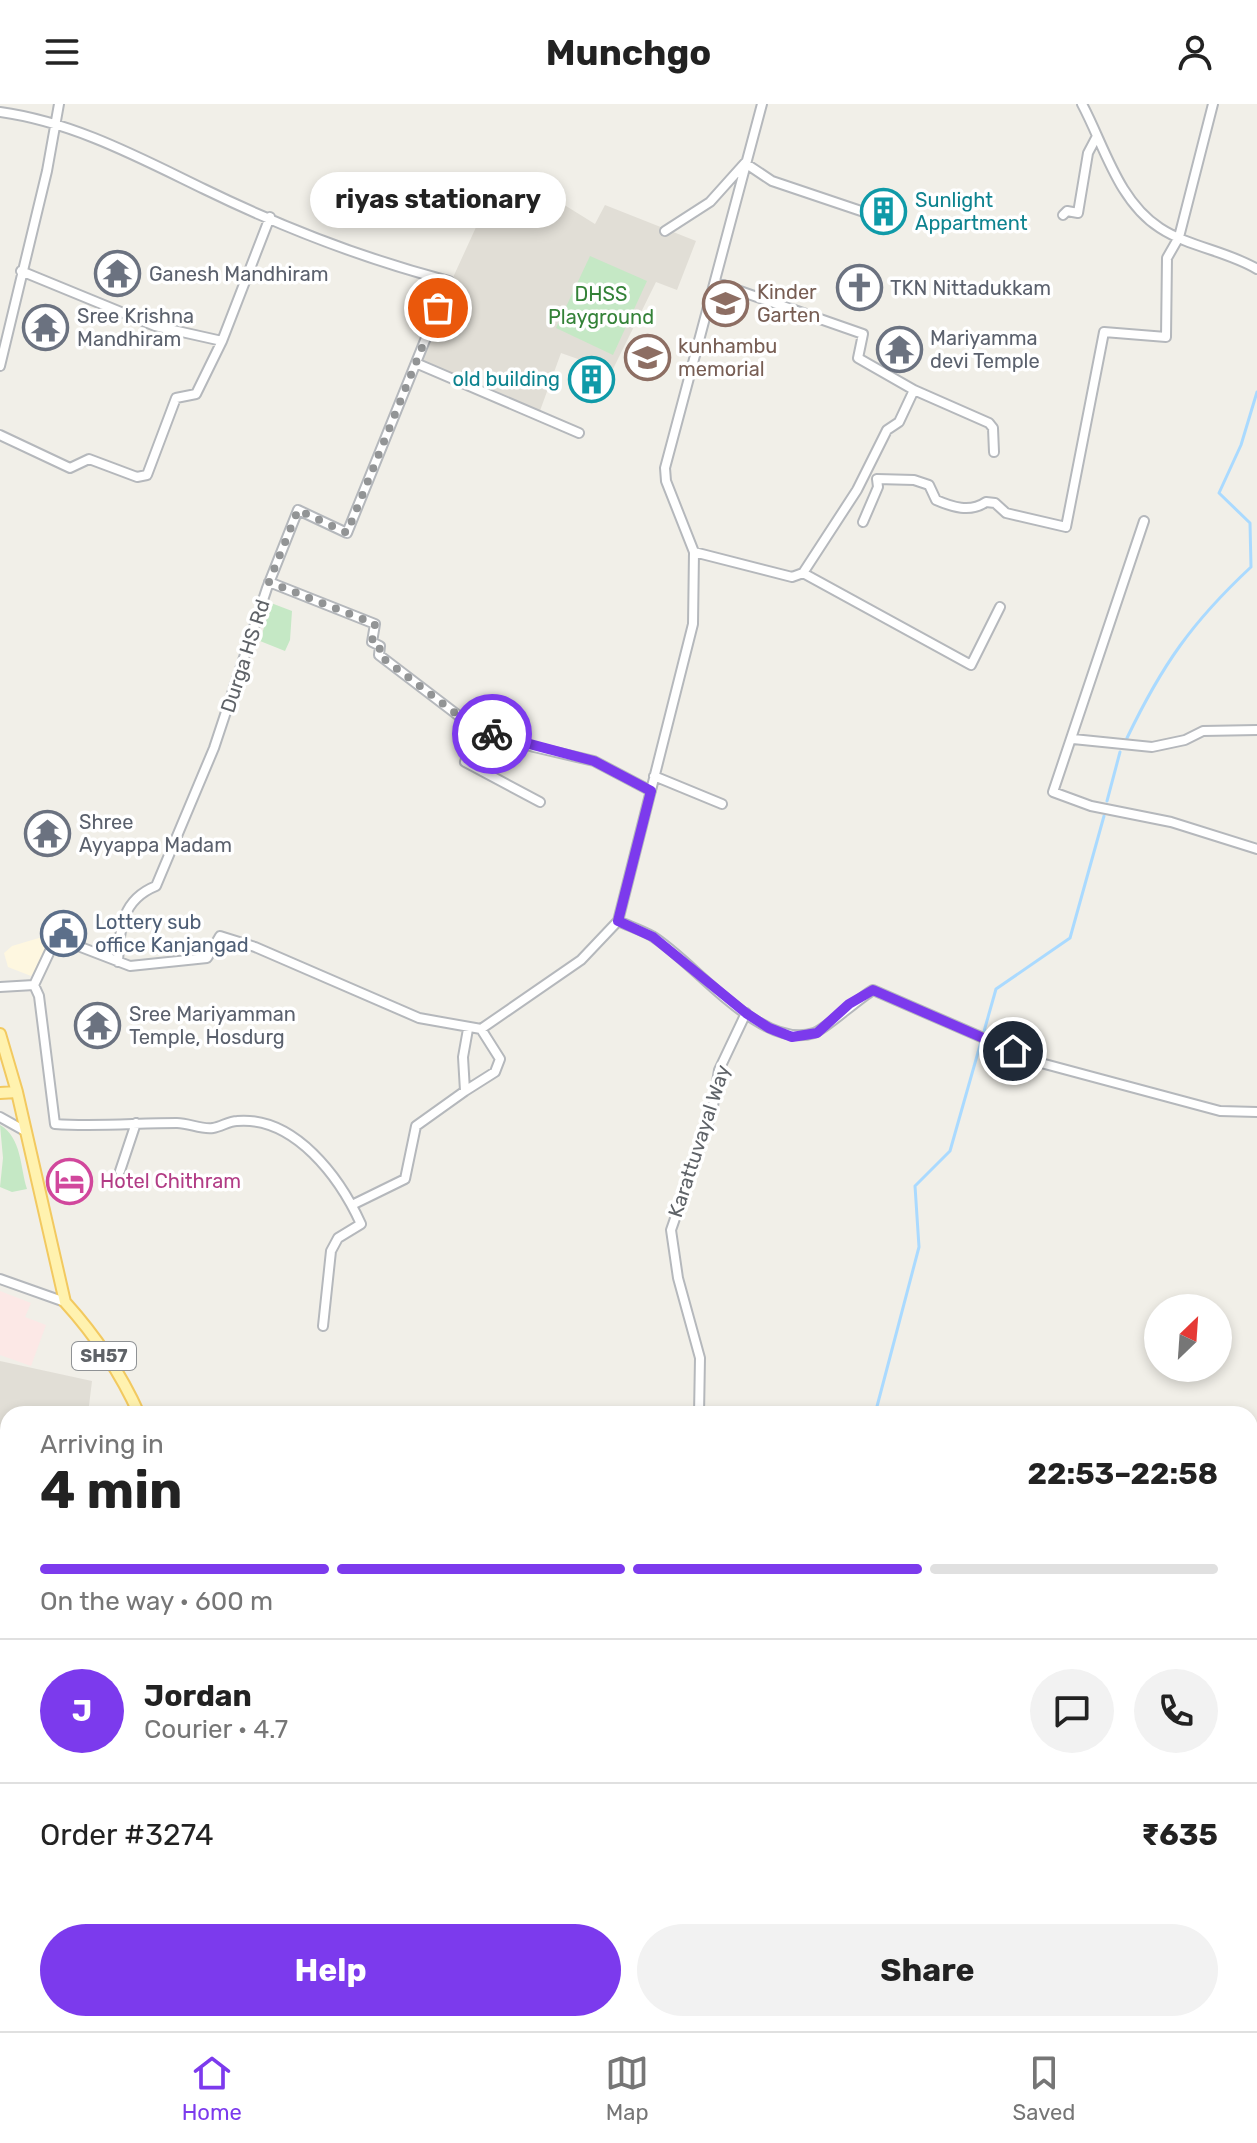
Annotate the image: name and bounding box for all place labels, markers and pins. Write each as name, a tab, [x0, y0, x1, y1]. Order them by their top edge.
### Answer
callout: riyas stationary	[310, 172, 566, 228]
building icon: Sunlight Appartment	[860, 188, 908, 236]
place label: Sunlight Appartment	[915, 188, 1028, 235]
temple icon: Ganesh Mandhiram	[94, 250, 142, 298]
place label: Ganesh Mandhiram	[149, 262, 328, 286]
church icon: TKN Nittadukkam	[835, 264, 883, 312]
pin	[404, 274, 472, 342]
place label: TKN Nittadukkam	[890, 276, 1051, 300]
school or university icon: Kinder Garten	[702, 279, 750, 327]
place label: Kinder Garten	[757, 280, 820, 327]
temple icon: Sree Krishna Mandhiram	[22, 303, 70, 351]
place label: Sree Krishna Mandhiram	[77, 304, 194, 351]
temple icon: Mariyamma devi Temple	[875, 326, 923, 374]
place label: Mariyamma devi Temple	[930, 326, 1040, 373]
school or university icon: kunhambu memorial	[623, 334, 671, 382]
place label: kunhambu memorial	[678, 334, 777, 381]
building icon: old building	[567, 355, 615, 403]
place label: old building	[452, 367, 560, 391]
temple icon: Shree Ayyappa Madam	[24, 809, 72, 857]
place label: Shree Ayyappa Madam	[79, 810, 232, 857]
public building icon: Lottery sub office Kanjangad	[40, 910, 88, 958]
place label: Lottery sub office Kanjangad	[95, 910, 249, 957]
temple icon: Sree Mariyamman Temple, Hosdurg	[74, 1002, 122, 1050]
place label: Sree Mariyamman Temple, Hosdurg	[129, 1002, 296, 1049]
pin	[979, 1017, 1047, 1085]
hotel icon: Hotel Chithram	[45, 1157, 93, 1205]
place label: Hotel Chithram	[100, 1169, 241, 1193]

